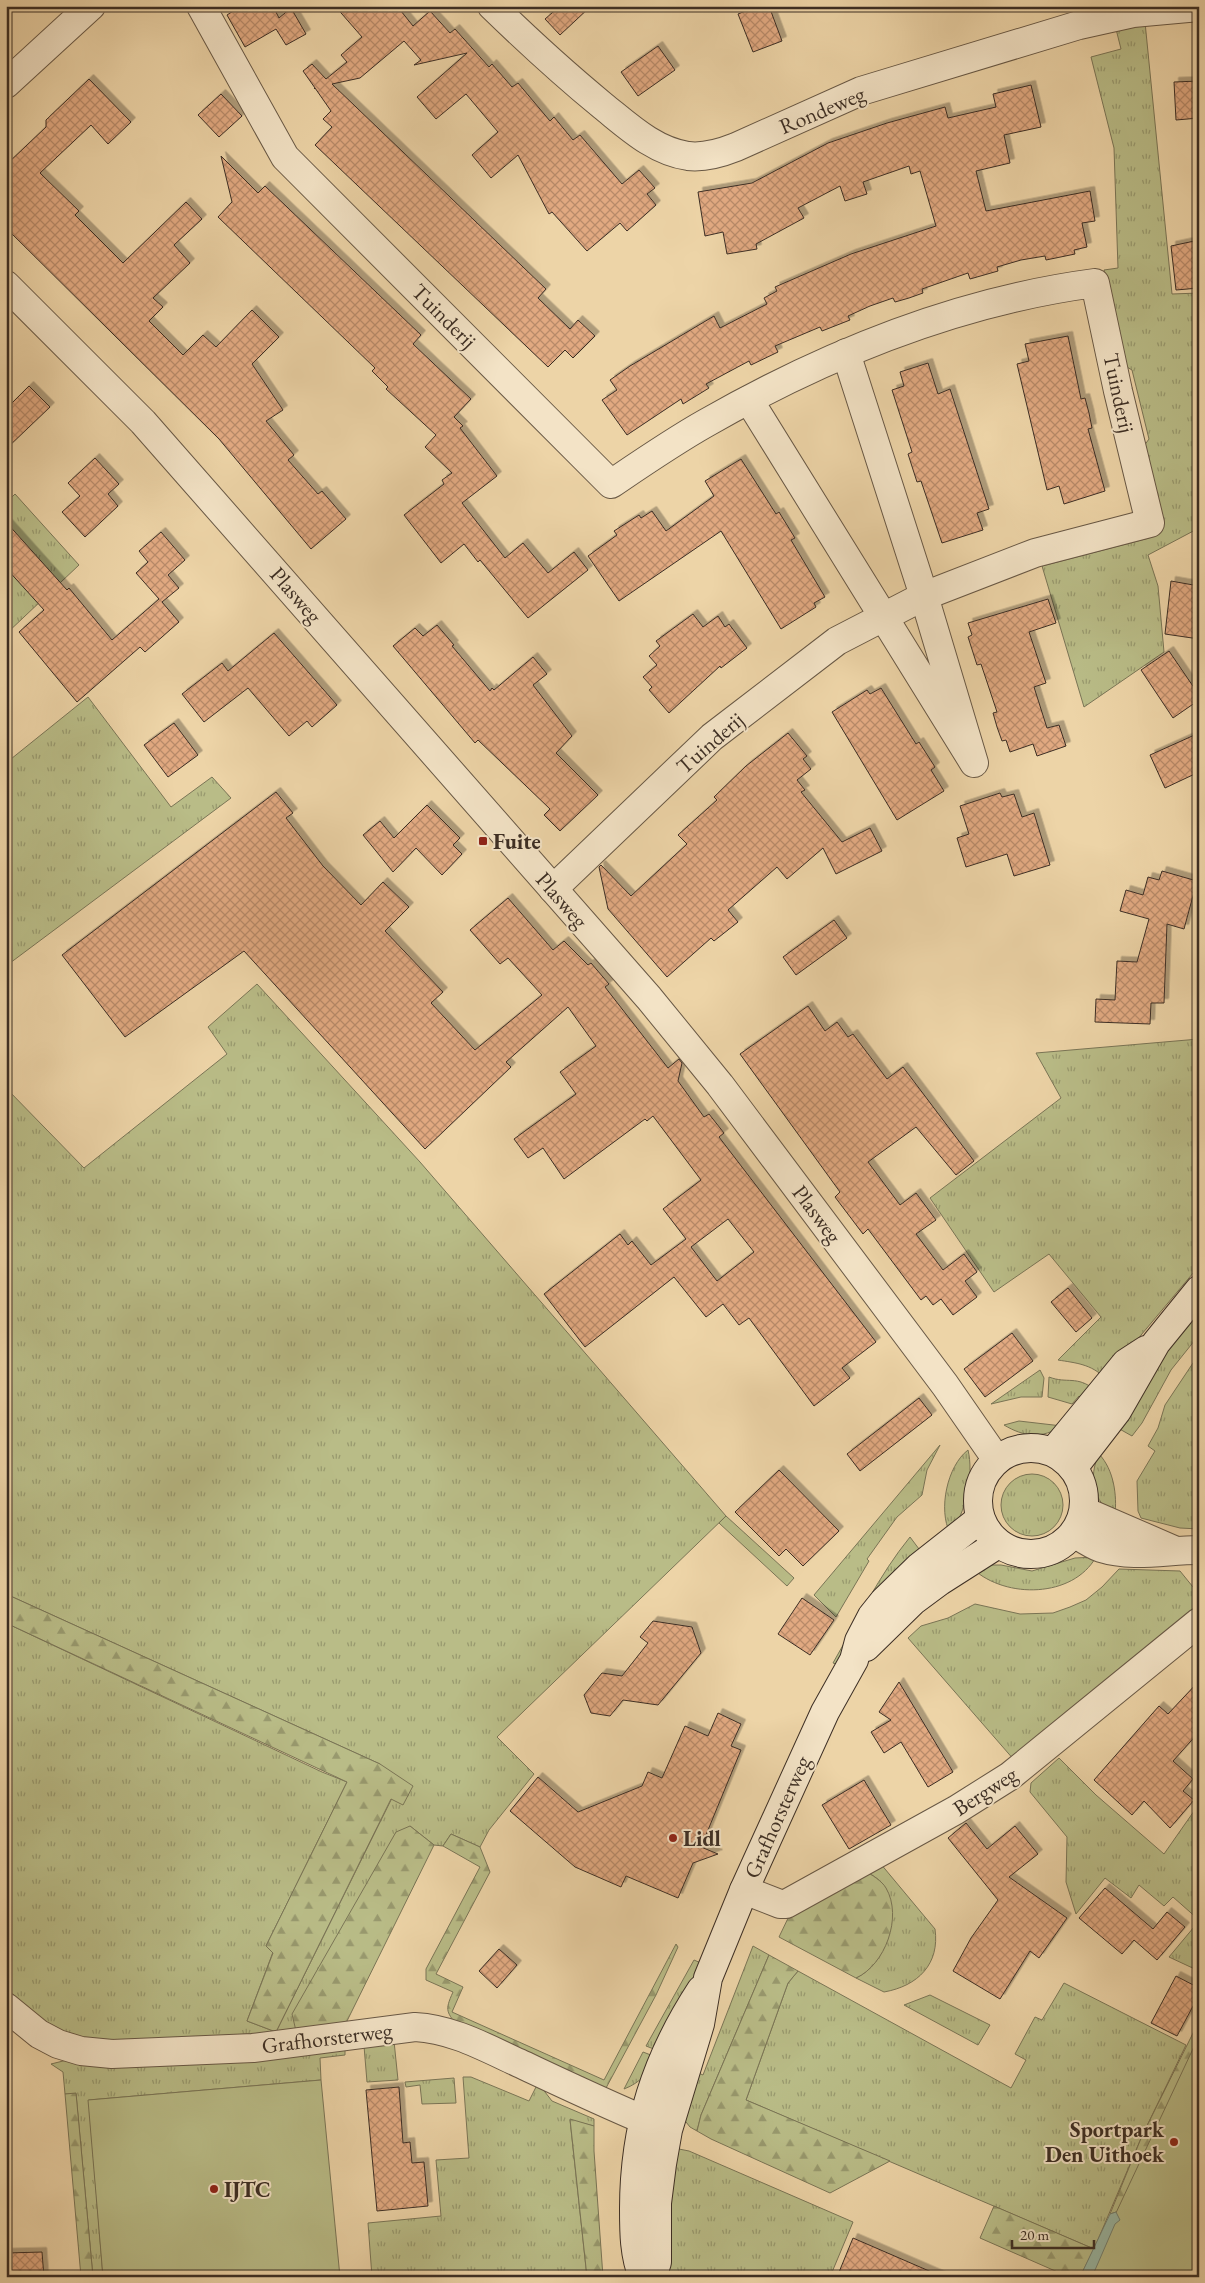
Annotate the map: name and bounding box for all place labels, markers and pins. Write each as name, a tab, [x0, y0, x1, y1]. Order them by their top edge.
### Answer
place label: Fuite	[493, 827, 541, 856]
marker: Fuite	[477, 835, 489, 847]
place label: Lidl	[683, 1824, 721, 1853]
marker: Lidl	[667, 1832, 679, 1844]
place label: Sportpark Den Uithoek	[1045, 2115, 1165, 2169]
marker: Sportpark Den Uithoek	[1168, 2136, 1180, 2148]
place label: IJTC	[224, 2175, 271, 2204]
marker: IJTC	[208, 2183, 220, 2195]

